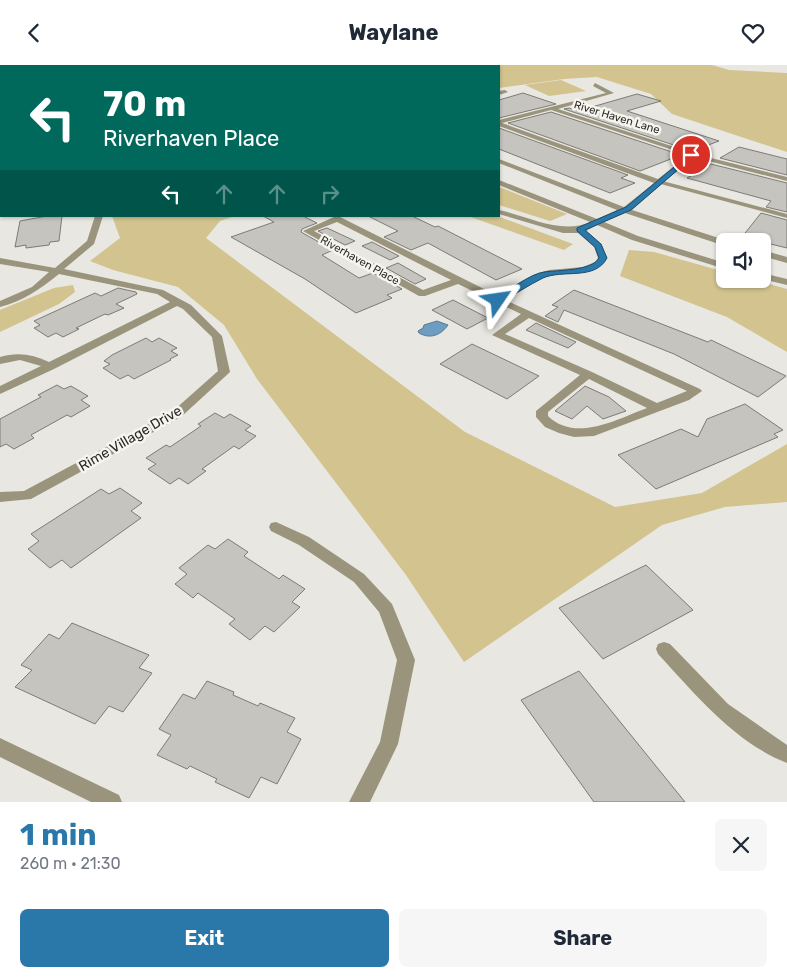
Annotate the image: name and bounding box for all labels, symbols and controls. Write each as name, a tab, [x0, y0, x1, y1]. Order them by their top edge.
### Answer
icon: back	[20, 19, 48, 47]
text: Waylane	[348, 19, 439, 46]
icon: heart	[739, 19, 767, 47]
text: 70 m	[103, 83, 186, 125]
icon: left	[20, 85, 85, 150]
street label: River Haven Lane	[572, 98, 661, 137]
text: Riverhaven Place	[103, 125, 279, 152]
pin	[670, 134, 712, 176]
icon: arrive	[677, 141, 705, 169]
icon: left	[157, 180, 185, 208]
icon: ahead	[210, 180, 238, 208]
icon: ahead	[263, 180, 291, 208]
icon: right	[316, 180, 344, 208]
street label: Riverhaven Place	[318, 233, 401, 288]
map controls	[716, 233, 771, 288]
button: sound	[716, 233, 771, 288]
position arrow	[471, 273, 523, 325]
street label: Rime Village Drive	[76, 402, 185, 475]
text: 1 min	[20, 817, 97, 853]
button: close	[715, 819, 767, 871]
text: 260 m · 21:30	[20, 854, 121, 873]
button: Exit	[20, 909, 389, 967]
button: Share	[399, 909, 767, 967]

